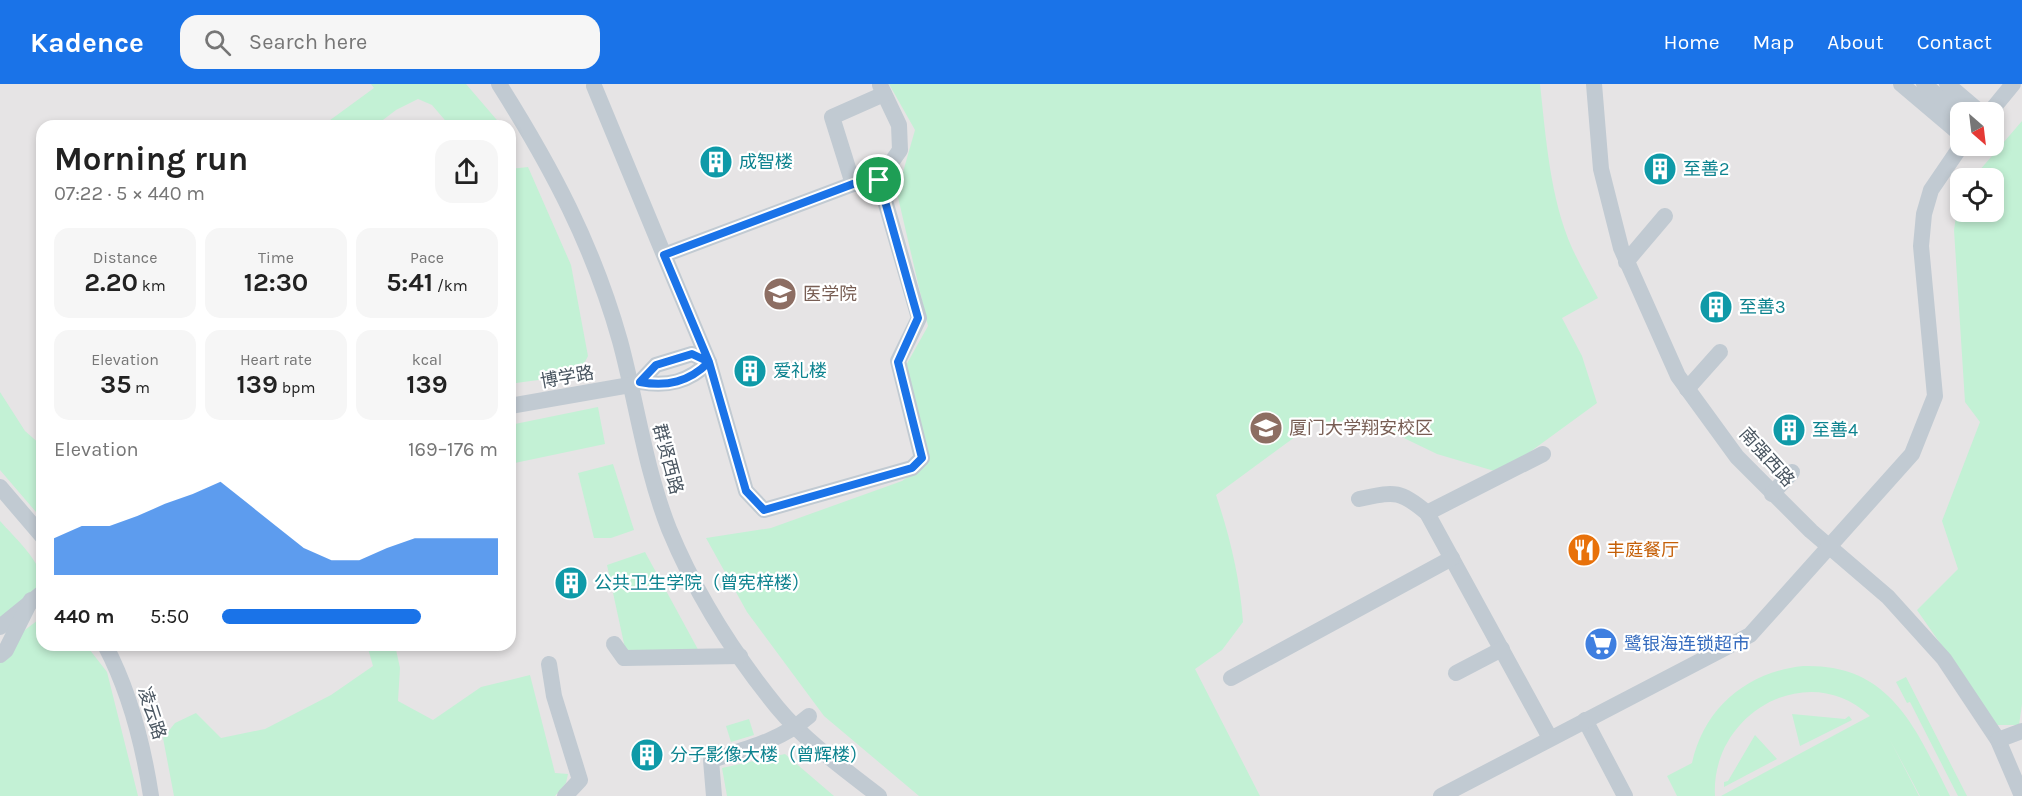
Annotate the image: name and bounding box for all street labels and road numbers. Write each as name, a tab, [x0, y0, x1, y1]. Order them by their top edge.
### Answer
street label: 博学路	[539, 361, 595, 393]
street label: 群贤西路	[648, 421, 688, 497]
street label: 南强西路	[1735, 423, 1799, 491]
street label: 凌云路	[133, 684, 171, 742]

